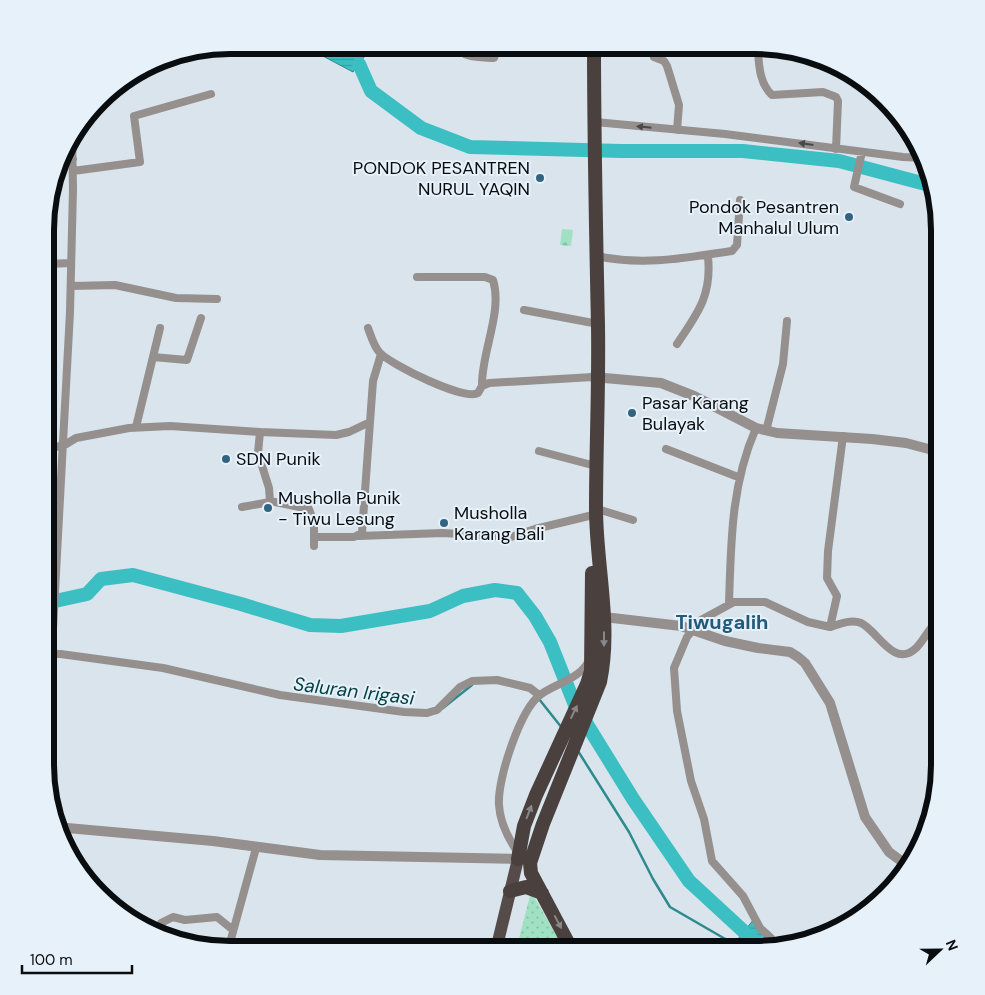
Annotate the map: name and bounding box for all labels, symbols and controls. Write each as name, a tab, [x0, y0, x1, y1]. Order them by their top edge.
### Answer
one-way arrow	[636, 123, 652, 131]
one-way arrow	[797, 140, 813, 148]
place label: PONDOK PESANTREN NURUL YAQIN	[353, 156, 530, 201]
marker: PONDOK PESANTREN NURUL YAQIN	[534, 172, 546, 184]
place label: Pondok Pesantren Manhalul Ulum	[689, 195, 839, 240]
marker: Pondok Pesantren Manhalul Ulum	[843, 211, 855, 223]
place label: Pasar Karang Bulayak	[642, 391, 749, 436]
marker: Pasar Karang Bulayak	[626, 407, 638, 419]
place label: SDN Punik	[236, 447, 321, 471]
marker: SDN Punik	[220, 453, 232, 465]
place label: Musholla Punik - Tiwu Lesung	[278, 486, 401, 531]
place label: Musholla Karang Bali	[454, 501, 545, 546]
marker: Musholla Punik - Tiwu Lesung	[262, 502, 274, 514]
marker: Musholla Karang Bali	[438, 517, 450, 529]
district label: Tiwugalih	[676, 609, 768, 635]
one-way arrow	[600, 631, 608, 647]
water label: Saluran Irigasi	[292, 671, 416, 711]
one-way arrow	[570, 705, 578, 719]
one-way arrow	[525, 804, 533, 819]
one-way arrow	[553, 916, 562, 929]
north arrow	[915, 925, 965, 975]
text: N	[942, 937, 962, 953]
scale bar	[22, 942, 132, 974]
text: 100 m	[30, 950, 73, 970]

